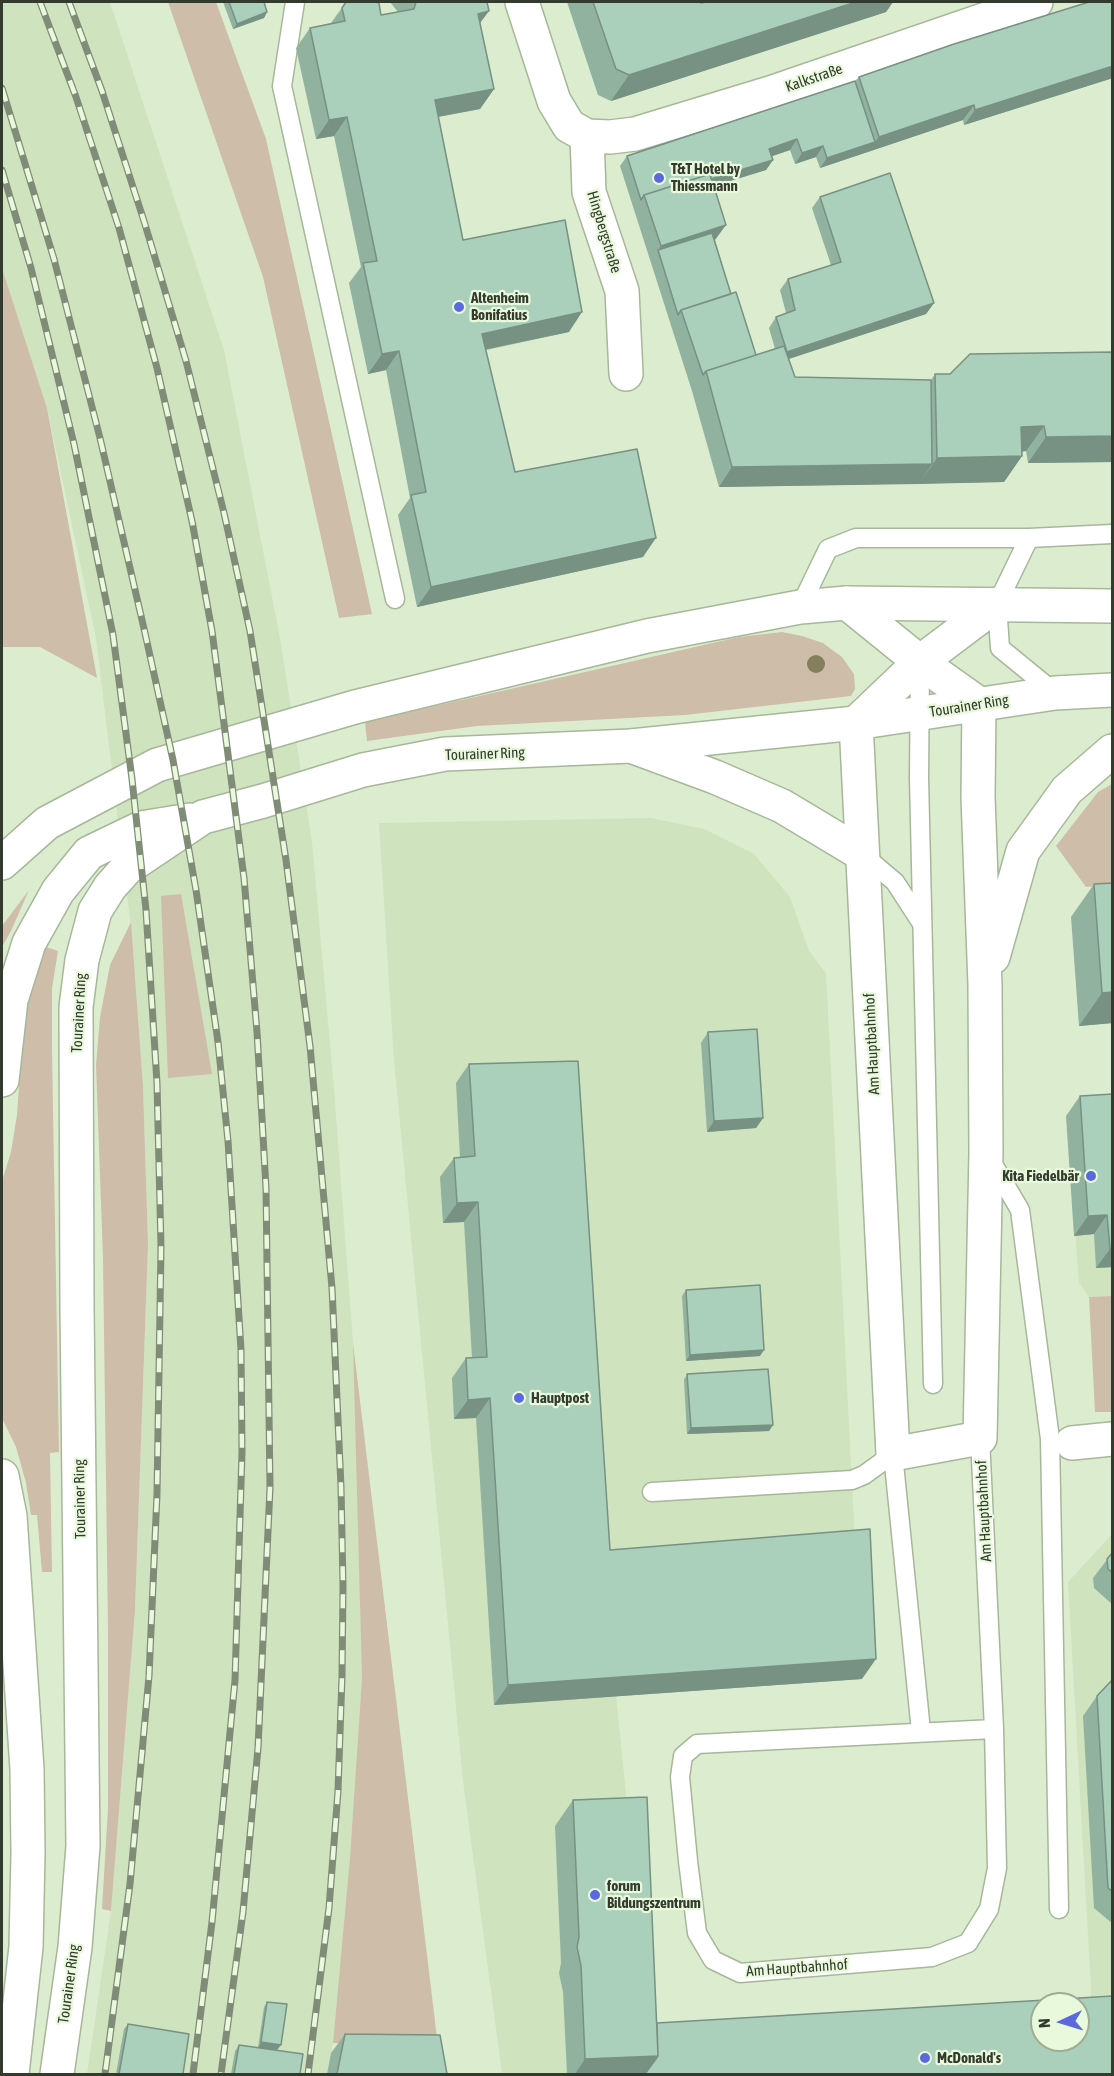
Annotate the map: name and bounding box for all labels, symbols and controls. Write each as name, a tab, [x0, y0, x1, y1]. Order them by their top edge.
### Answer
street label: Kalkstraße	[783, 60, 845, 96]
place label: T&T Hotel by Thiessmann	[671, 160, 740, 195]
marker: T&T Hotel by Thiessmann	[652, 171, 666, 185]
street label: Hingbergstraße	[583, 189, 625, 275]
place label: Altenheim Bonifatius	[471, 289, 529, 324]
marker: Altenheim Bonifatius	[452, 300, 466, 314]
street label: Tourainer Ring	[928, 691, 1010, 721]
street label: Tourainer Ring	[445, 744, 525, 764]
street label: Tourainer Ring	[68, 973, 90, 1053]
street label: Am Hauptbahnhof	[860, 993, 884, 1095]
place label: Kita Fiedelbär	[1002, 1167, 1079, 1185]
marker: Kita Fiedelbär	[1084, 1169, 1098, 1183]
place label: Hauptpost	[531, 1389, 589, 1407]
marker: Hauptpost	[512, 1391, 526, 1405]
street label: Tourainer Ring	[70, 1459, 90, 1539]
street label: Am Hauptbahnhof	[972, 1460, 996, 1562]
place label: forum Bildungszentrum	[607, 1877, 701, 1912]
marker: forum Bildungszentrum	[588, 1888, 602, 1902]
street label: Tourainer Ring	[55, 1943, 83, 2025]
street label: Am Hauptbahnhof	[746, 1955, 848, 1981]
north arrow	[1030, 1992, 1090, 2052]
text: N	[1035, 2018, 1053, 2028]
place label: McDonald's	[937, 2049, 1001, 2067]
marker: McDonald's	[918, 2051, 932, 2065]

